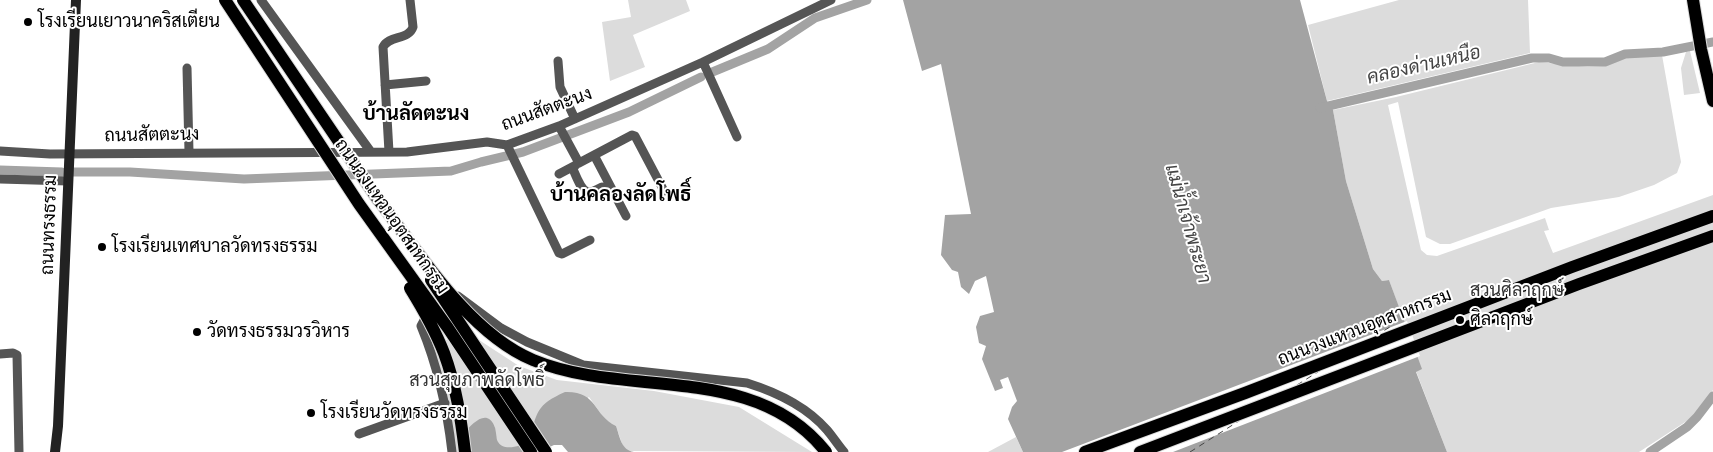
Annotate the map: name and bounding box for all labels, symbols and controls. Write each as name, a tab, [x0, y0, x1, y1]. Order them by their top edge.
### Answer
place label: โรงเรียนเยาวนาคริสเตียน	[38, 11, 220, 33]
marker: โรงเรียนเยาวนาคริสเตียน	[22, 16, 34, 28]
water label: คลองด่านเหนือ	[1365, 42, 1483, 90]
street label: ถนนสัตตะนง	[499, 84, 595, 136]
district label: บ้านลัดตะนง	[363, 103, 469, 127]
street label: ถนนสัตตะนง	[104, 124, 200, 148]
street label: ถนนวงแหวนอุตสาหกรรม	[329, 135, 453, 299]
water label: แม่น้ำเจ้าพระยา	[1159, 162, 1215, 286]
street label: ถนนทรงธรรม	[37, 174, 63, 276]
district label: บ้านคลองลัดโพธิ์	[550, 184, 692, 208]
place label: โรงเรียนเทศบาลวัดทรงธรรม	[112, 236, 318, 258]
marker: โรงเรียนเทศบาลวัดทรงธรรม	[96, 241, 108, 253]
park label: สวนศิลาฤกษ์	[1470, 280, 1564, 302]
street label: ถนนวงแหวนอุตสาหกรรม	[1275, 285, 1455, 371]
place label: ศิลาฤกษ์	[1470, 309, 1533, 331]
marker: ศิลาฤกษ์	[1454, 314, 1466, 326]
place label: วัดทรงธรรมวรวิหาร	[207, 321, 350, 343]
marker: วัดทรงธรรมวรวิหาร	[191, 326, 203, 338]
park label: สวนสุขภาพลัดโพธิ์	[409, 370, 545, 392]
place label: โรงเรียนวัดทรงธรรม	[321, 402, 468, 424]
marker: โรงเรียนวัดทรงธรรม	[305, 407, 317, 419]

